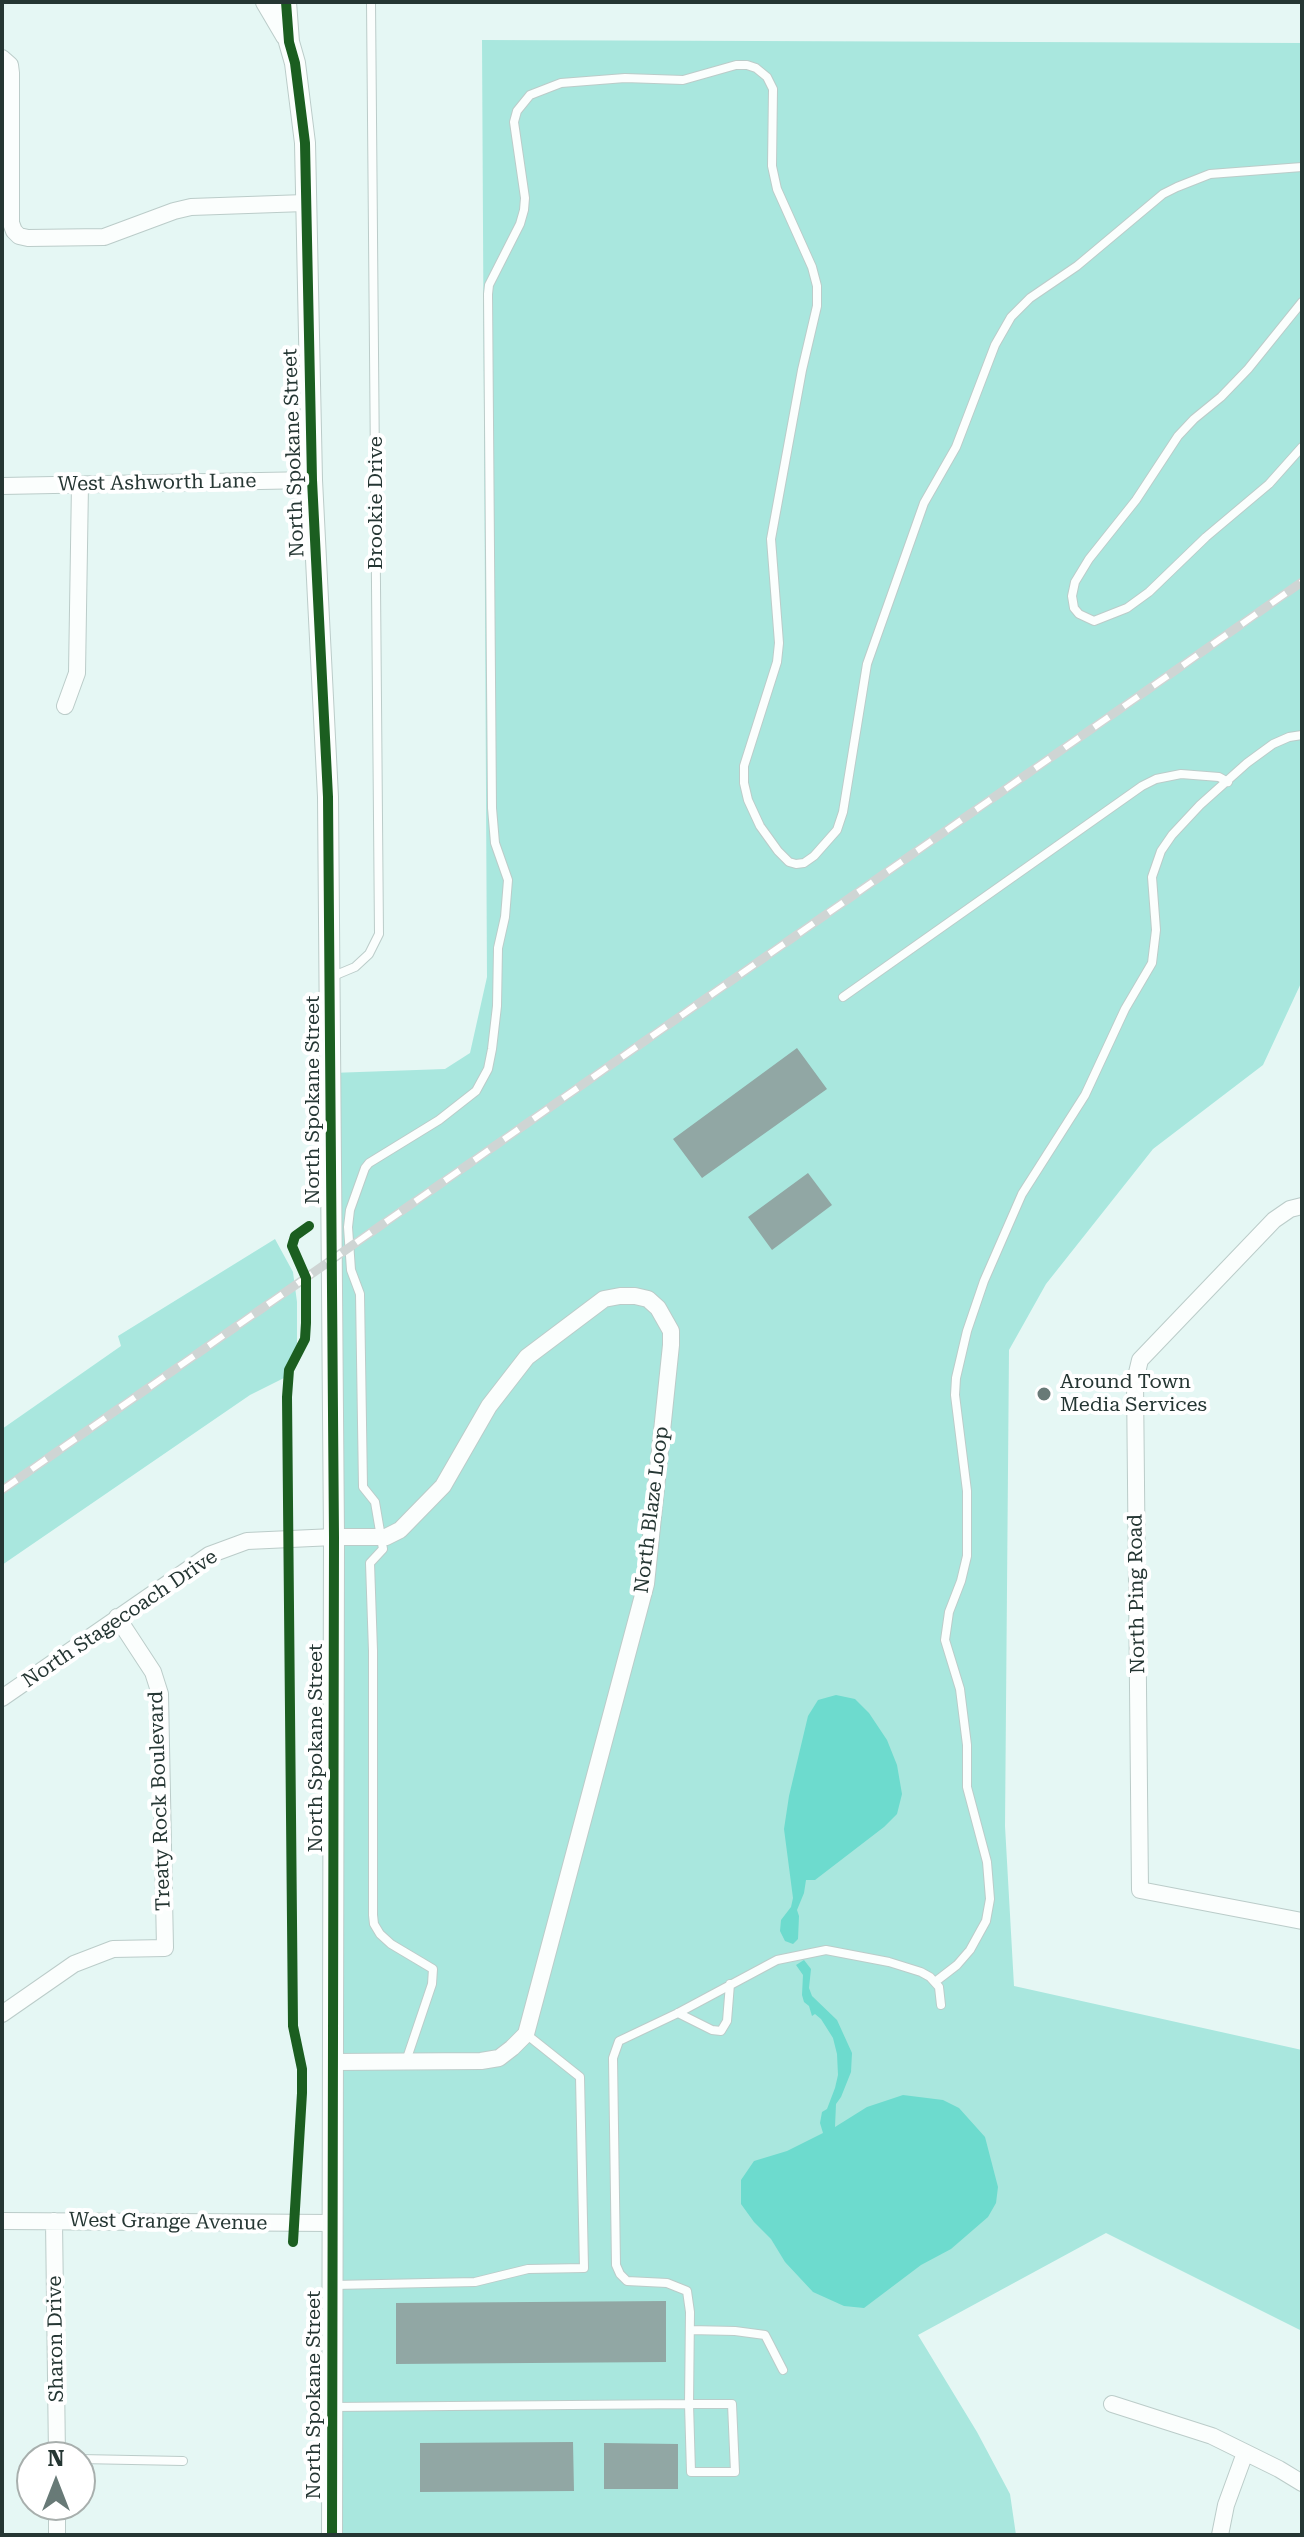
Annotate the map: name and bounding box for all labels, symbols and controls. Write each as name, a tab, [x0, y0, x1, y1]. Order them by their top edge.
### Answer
street label: North Spokane Street	[278, 348, 310, 558]
street label: Brookie Drive	[364, 436, 388, 570]
street label: West Ashworth Lane	[58, 469, 256, 497]
street label: North Spokane Street	[301, 996, 325, 1204]
place label: Around Town Media Services	[1060, 1370, 1207, 1417]
marker: Around Town Media Services	[1035, 1385, 1053, 1403]
street label: North Blaze Loop	[630, 1425, 674, 1595]
street label: North Ping Road	[1124, 1514, 1150, 1674]
street label: North Stagecoach Drive	[18, 1545, 222, 1693]
street label: North Spokane Street	[304, 1644, 328, 1852]
street label: Treaty Rock Boulevard	[144, 1691, 176, 1911]
street label: West Grange Avenue	[69, 2208, 267, 2236]
street label: Sharon Drive	[43, 2275, 69, 2403]
street label: North Spokane Street	[302, 2291, 326, 2499]
north arrow	[16, 2441, 96, 2521]
text: N	[48, 2446, 64, 2471]

